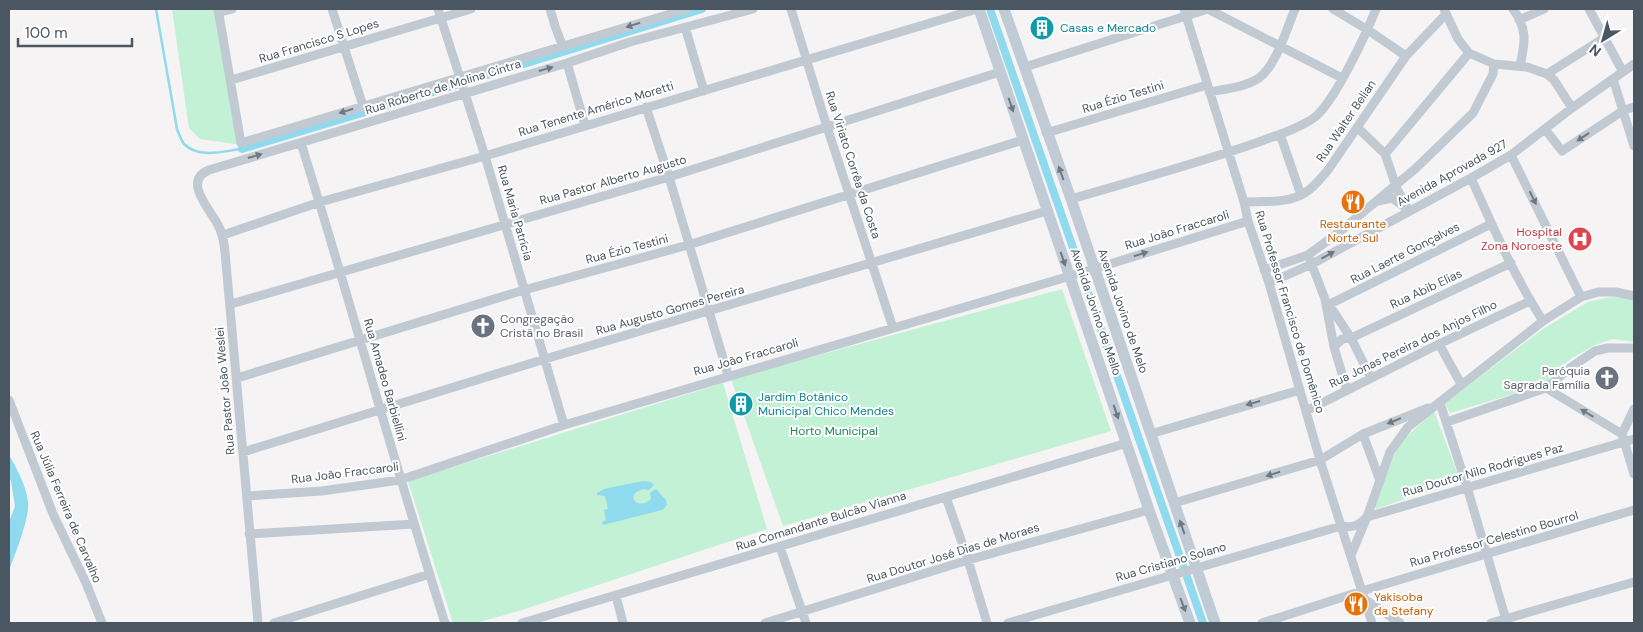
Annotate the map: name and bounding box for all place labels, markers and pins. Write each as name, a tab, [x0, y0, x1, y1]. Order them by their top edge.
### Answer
building icon: Casas e Mercado	[1029, 15, 1055, 41]
place label: Casas e Mercado	[1060, 20, 1156, 36]
restaurant icon: Restaurante Norte Sul	[1340, 189, 1366, 215]
place label: Restaurante Norte Sul	[1320, 216, 1387, 246]
place label: Hospital Zona Noroeste	[1481, 224, 1562, 254]
hospital icon: Hospital Zona Noroeste	[1567, 226, 1593, 252]
place label: Congregação Cristã no Brasil	[500, 311, 583, 341]
church icon: Congregação Cristã no Brasil	[470, 313, 496, 339]
place label: Paróquia Sagrada Família	[1504, 363, 1590, 393]
church icon: Paróquia Sagrada Família	[1594, 365, 1620, 391]
place label: Jardim Botânico Municipal Chico Mendes	[758, 389, 894, 419]
building icon: Jardim Botânico Municipal Chico Mendes	[728, 391, 754, 417]
place label: Yakisoba da Stefany	[1374, 589, 1434, 619]
restaurant icon: Yakisoba da Stefany	[1343, 591, 1369, 617]

